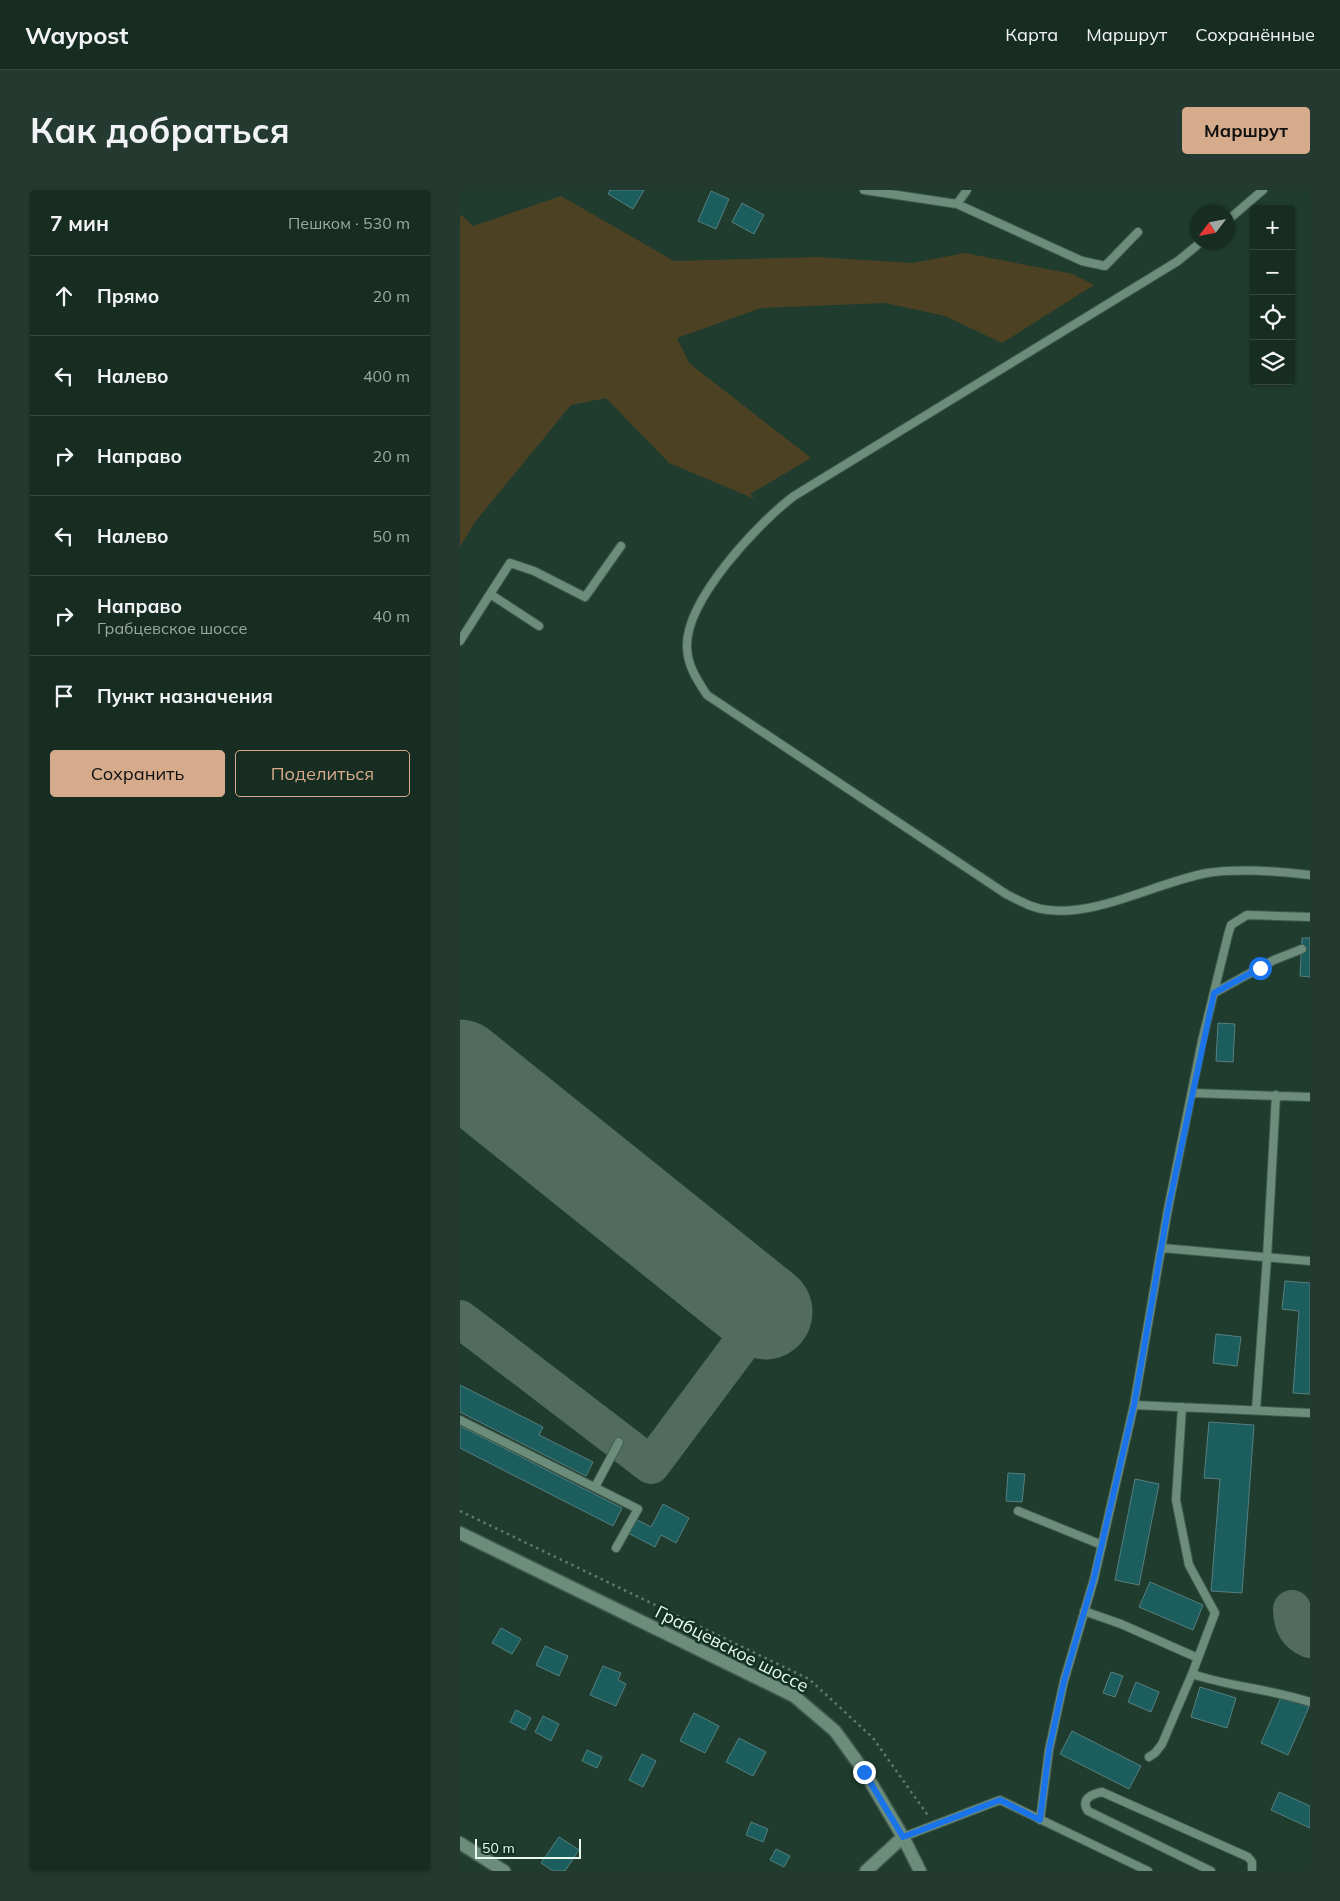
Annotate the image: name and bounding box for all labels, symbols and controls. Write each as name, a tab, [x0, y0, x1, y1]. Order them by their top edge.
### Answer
text: Waypost	[25, 20, 128, 50]
text: Карта	[1005, 23, 1058, 46]
text: Маршрут	[1086, 23, 1167, 46]
text: Сохранённые	[1195, 23, 1315, 46]
button: Маршрут	[1182, 107, 1310, 154]
text: Как добраться	[30, 108, 290, 152]
north arrow	[1190, 205, 1235, 250]
map controls	[1250, 205, 1295, 385]
button: +	[1250, 205, 1295, 250]
text: 7 мин	[50, 210, 109, 236]
text: Пешком · 530 m	[288, 213, 410, 233]
button: −	[1250, 250, 1295, 295]
icon: ahead	[50, 282, 78, 310]
text: Прямо	[97, 284, 159, 308]
text: 20 m	[373, 286, 410, 306]
button: locate	[1250, 295, 1295, 340]
button: layers	[1250, 340, 1295, 385]
icon: left	[50, 362, 78, 390]
text: Налево	[97, 364, 169, 388]
text: 400 m	[363, 366, 410, 386]
icon: right	[50, 442, 78, 470]
text: Направо	[97, 444, 182, 468]
text: 20 m	[373, 446, 410, 466]
icon: left	[50, 522, 78, 550]
text: Налево	[97, 524, 169, 548]
text: 50 m	[373, 526, 410, 546]
text: Направо	[97, 594, 182, 618]
icon: right	[50, 602, 78, 630]
text: 40 m	[373, 606, 410, 626]
text: Грабцевское шоссе	[97, 618, 247, 638]
icon: arrive	[50, 682, 78, 710]
text: Пункт назначения	[97, 684, 273, 708]
button: Сохранить	[50, 750, 225, 797]
button: Поделиться	[235, 750, 410, 797]
route start	[1249, 957, 1272, 980]
street label: Грабцевское шоссе	[652, 1600, 813, 1697]
route end	[853, 1761, 876, 1784]
scale bar	[475, 1836, 581, 1859]
text: 50 m	[482, 1839, 515, 1857]

